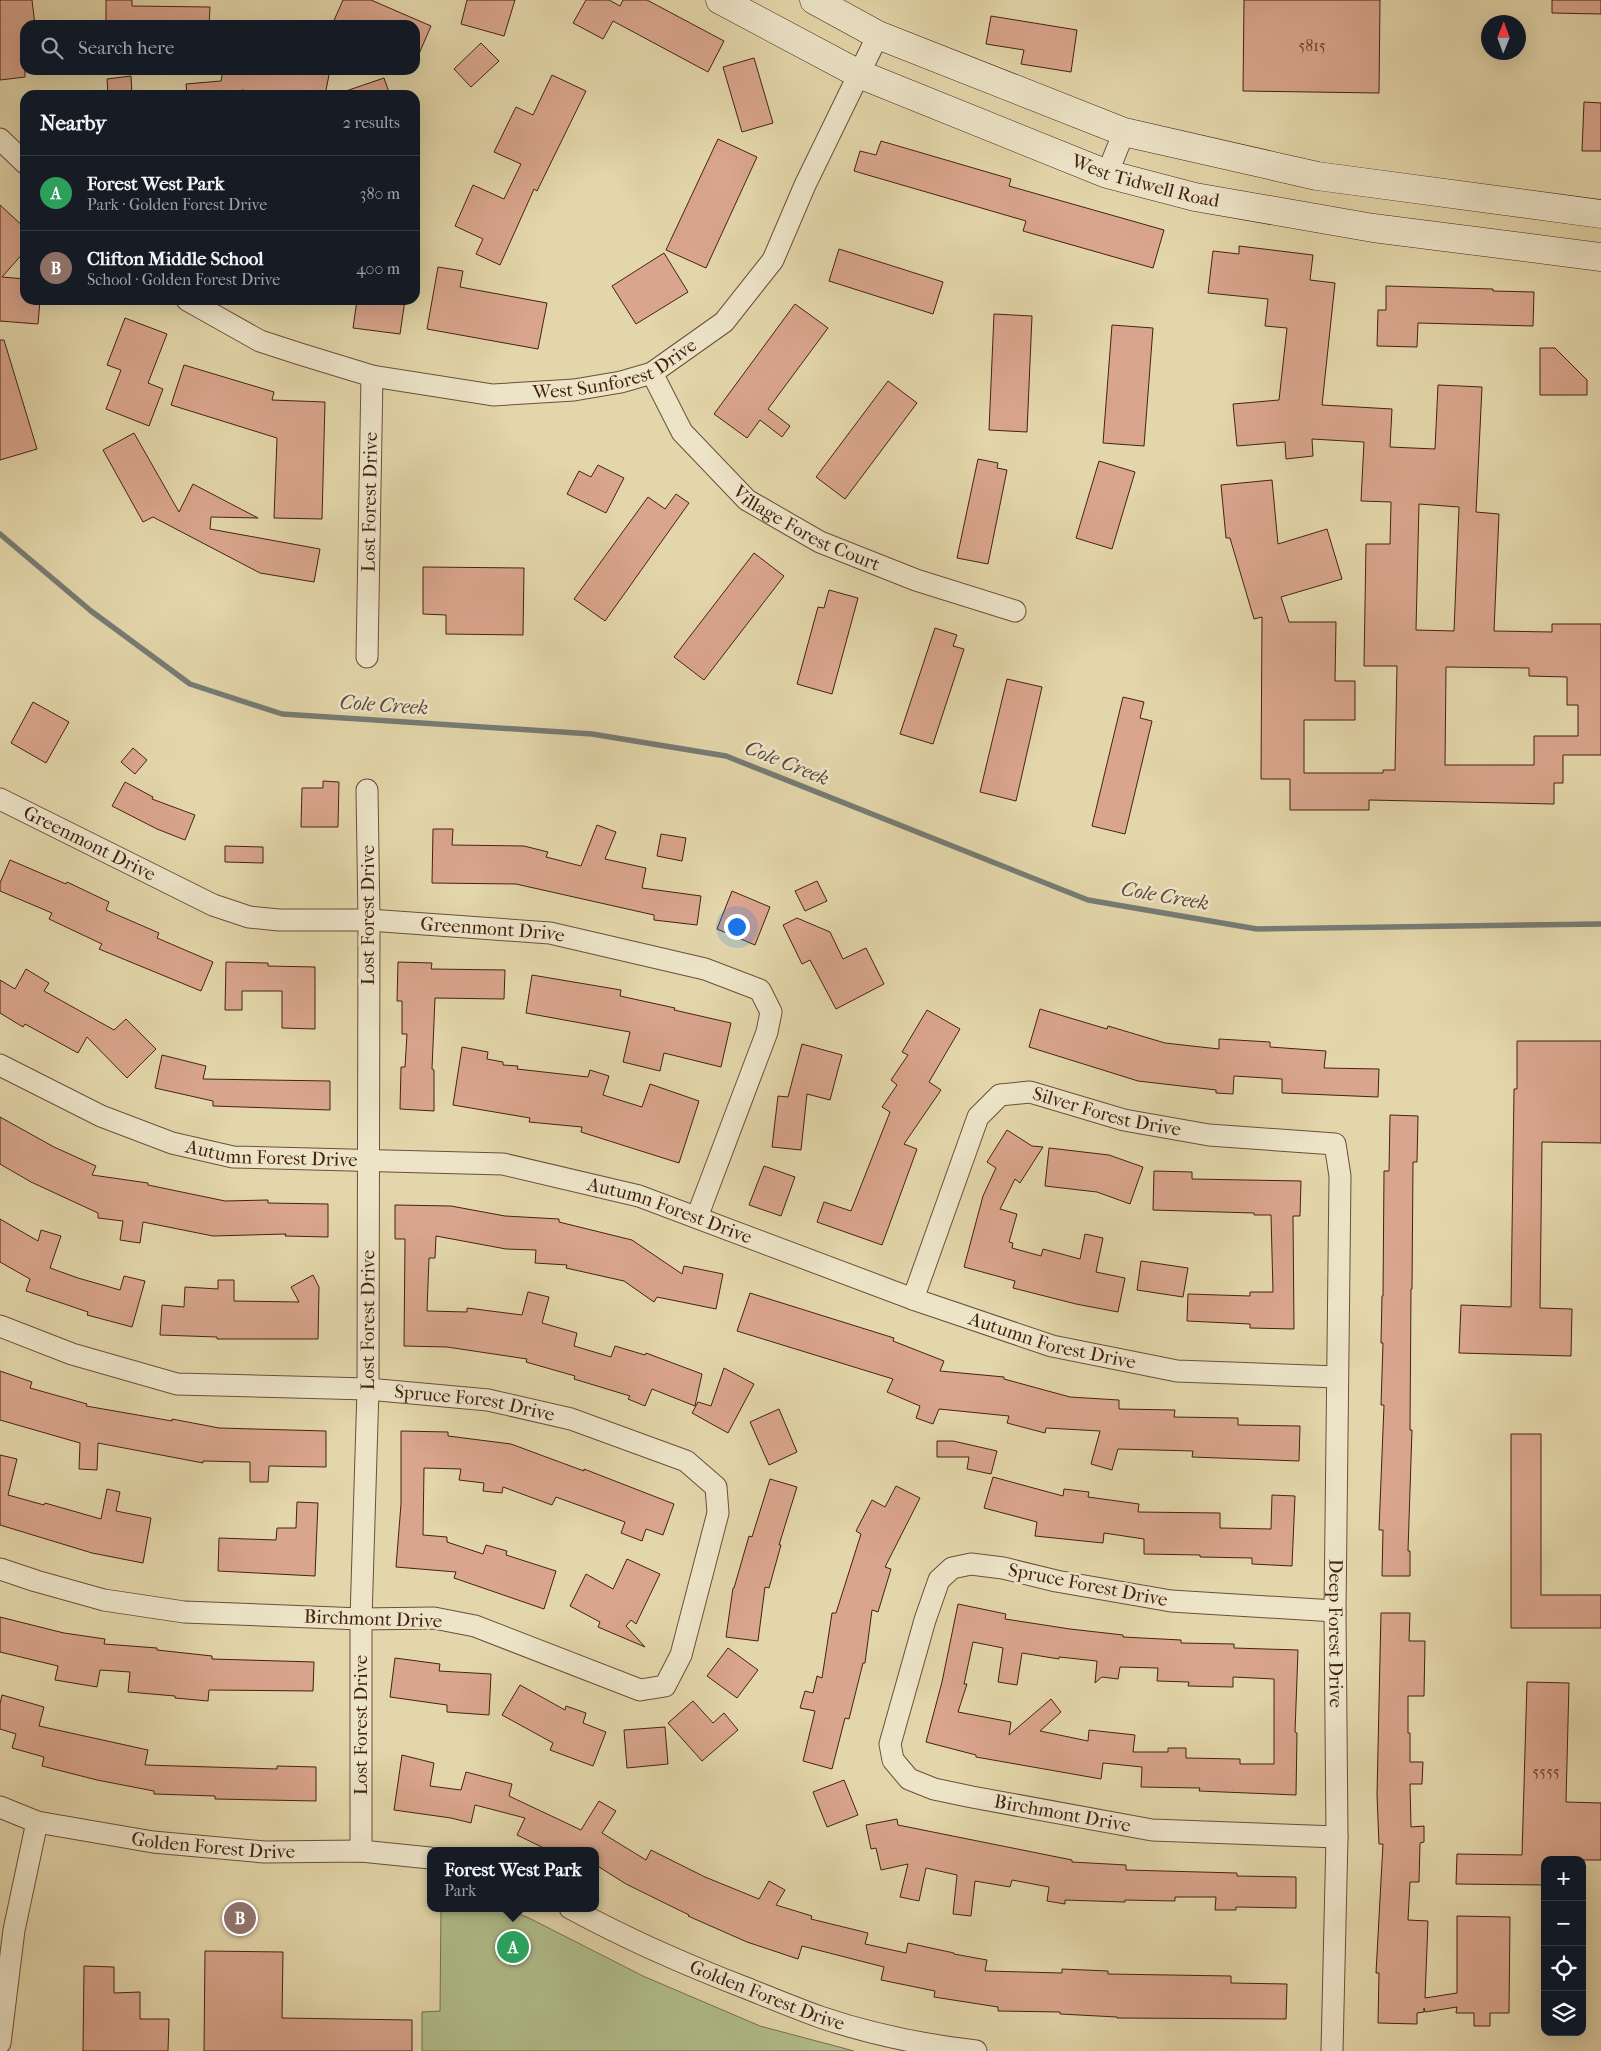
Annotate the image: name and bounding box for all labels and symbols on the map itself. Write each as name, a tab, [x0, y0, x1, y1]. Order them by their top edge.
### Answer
north arrow	[1481, 15, 1526, 60]
house number: 5815	[1298, 36, 1326, 55]
street label: West Tidwell Road	[1067, 149, 1222, 212]
street label: West Sunforest Drive	[531, 334, 701, 404]
street label: Lost Forest Drive	[358, 432, 382, 572]
street label: Village Forest Court	[727, 480, 883, 576]
water label: Cole Creek	[339, 690, 429, 720]
water label: Cole Creek	[742, 736, 832, 790]
street label: Greenmont Drive	[20, 801, 159, 886]
street label: Lost Forest Drive	[357, 845, 379, 985]
water label: Cole Creek	[1119, 877, 1211, 915]
street label: Greenmont Drive	[420, 913, 567, 947]
your location	[724, 914, 750, 940]
street label: Silver Forest Drive	[1030, 1082, 1183, 1141]
street label: Autumn Forest Drive	[183, 1135, 358, 1171]
street label: Autumn Forest Drive	[584, 1173, 755, 1248]
street label: Lost Forest Drive	[357, 1250, 379, 1390]
street label: Autumn Forest Drive	[965, 1307, 1138, 1374]
street label: Spruce Forest Drive	[393, 1380, 557, 1426]
street label: Spruce Forest Drive	[1006, 1559, 1170, 1611]
street label: Deep Forest Drive	[1324, 1559, 1347, 1708]
street label: Birchmont Drive	[303, 1606, 443, 1632]
street label: Lost Forest Drive	[350, 1655, 372, 1795]
house number: 5555	[1532, 1762, 1560, 1781]
street label: Birchmont Drive	[992, 1790, 1133, 1837]
street label: Golden Forest Drive	[130, 1827, 295, 1863]
pin: B	[224, 1899, 256, 1937]
pin: A	[497, 1928, 529, 1966]
street label: Golden Forest Drive	[686, 1956, 847, 2035]

